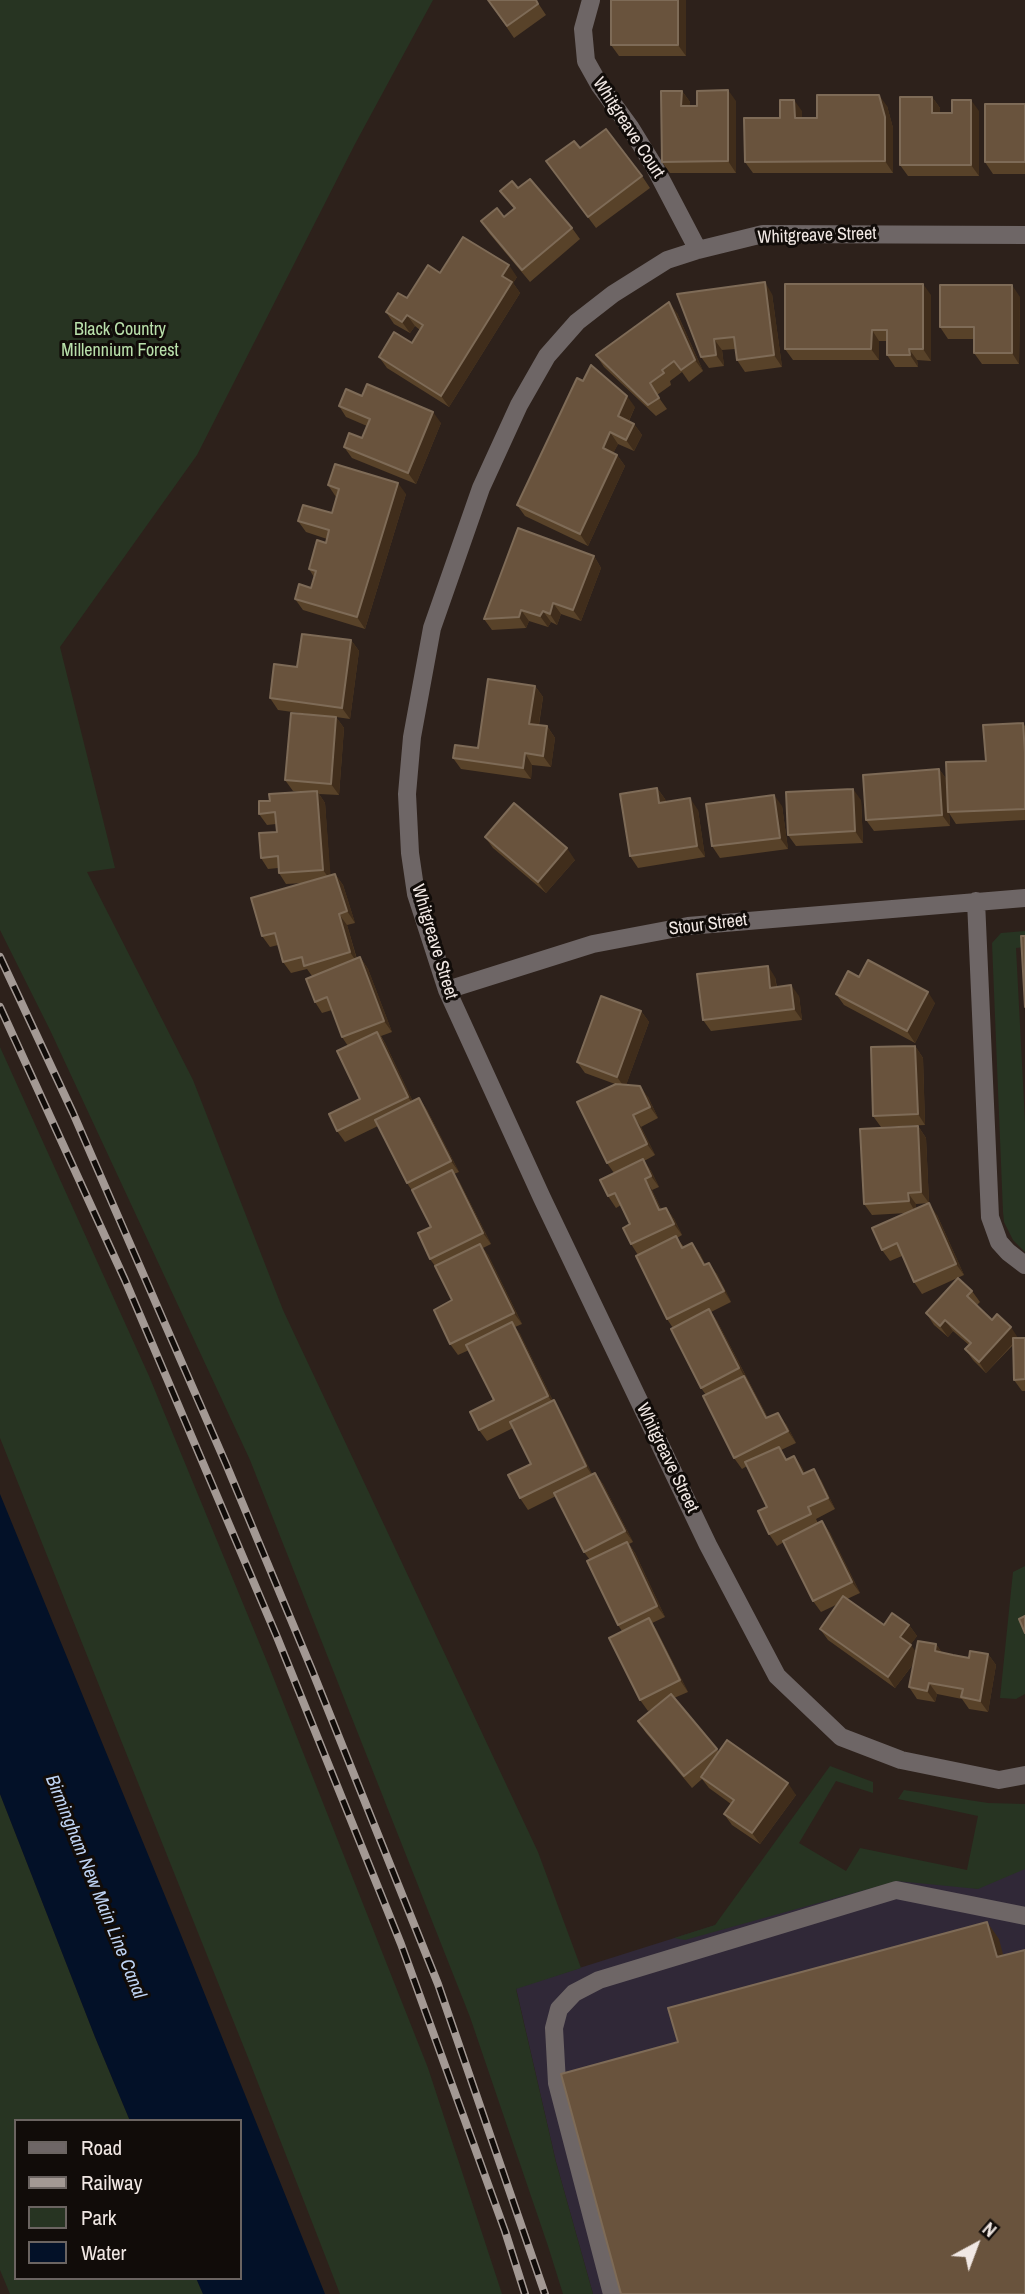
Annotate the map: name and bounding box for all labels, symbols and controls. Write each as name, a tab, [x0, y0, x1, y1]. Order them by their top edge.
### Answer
street label: Whitgreave Court	[587, 74, 669, 182]
street label: Whitgreave Street	[757, 223, 877, 249]
park label: Black Country Millennium Forest	[61, 319, 179, 362]
street label: Whitgreave Street	[406, 882, 462, 1002]
street label: Stour Street	[668, 909, 748, 941]
street label: Whitgreave Street	[631, 1400, 703, 1516]
water label: Birmingham New Main Line Canal	[40, 1772, 150, 2002]
legend	[14, 2119, 242, 2280]
text: Road	[81, 2133, 122, 2162]
text: Railway	[81, 2168, 142, 2197]
text: Park	[81, 2203, 116, 2232]
north arrow	[941, 2210, 1011, 2280]
text: N	[977, 2216, 1003, 2243]
text: Water	[81, 2238, 126, 2267]

